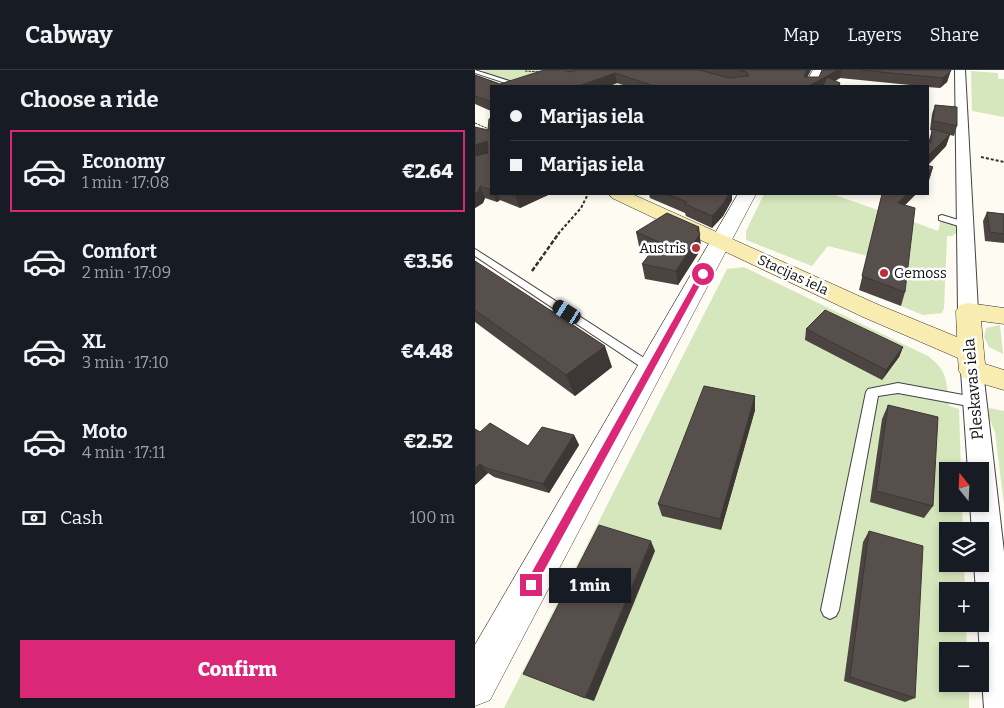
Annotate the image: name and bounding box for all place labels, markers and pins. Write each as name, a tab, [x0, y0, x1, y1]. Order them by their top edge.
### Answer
place label: Austris	[639, 240, 686, 257]
marker: Austris	[690, 242, 702, 254]
place label: Gemoss	[894, 265, 947, 282]
marker: Gemoss	[878, 267, 890, 279]

